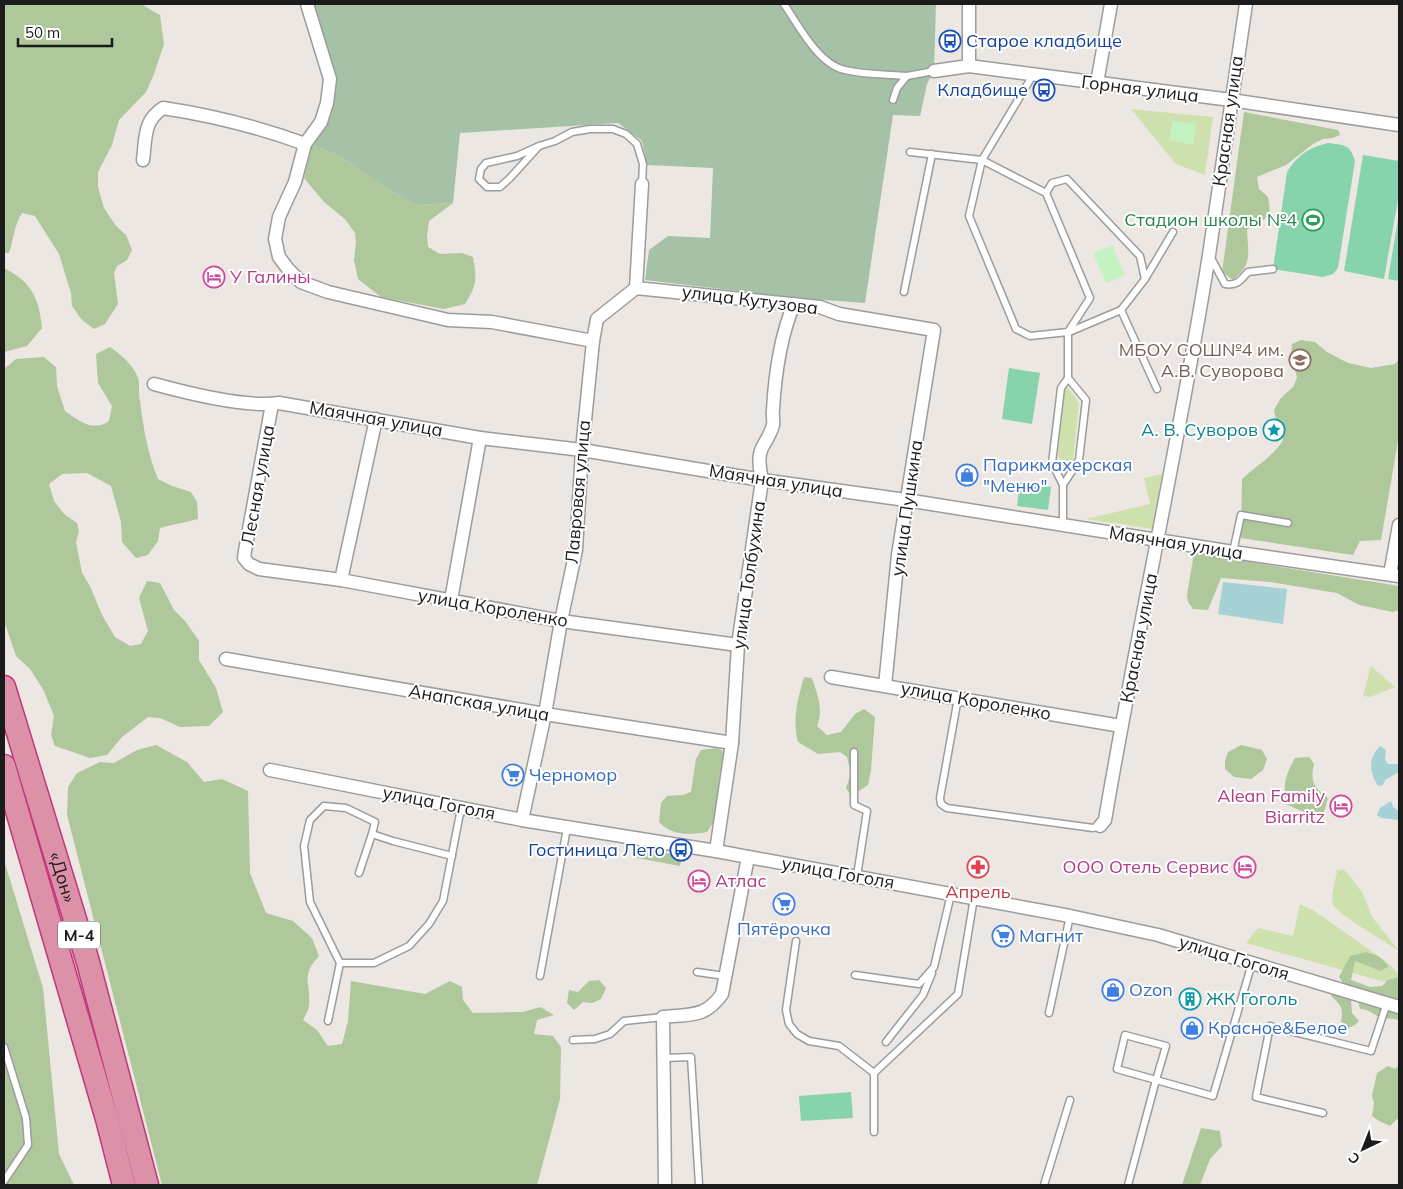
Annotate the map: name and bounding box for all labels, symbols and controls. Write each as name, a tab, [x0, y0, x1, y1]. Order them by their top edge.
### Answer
scale bar	[18, 15, 111, 47]
text: 50 m	[25, 23, 60, 42]
bus stop icon: Старое кладбище	[938, 29, 962, 53]
place label: Старое кладбище	[966, 29, 1122, 52]
street label: Красная улица	[1207, 54, 1248, 188]
street label: Горная улица	[1080, 70, 1200, 107]
place label: Кладбище	[937, 78, 1028, 101]
bus stop icon: Кладбище	[1032, 78, 1056, 102]
place label: Стадион школы №4	[1124, 208, 1297, 231]
sports icon: Стадион школы №4	[1301, 208, 1325, 232]
hotel icon: У Галины	[202, 265, 226, 289]
place label: У Галины	[229, 265, 311, 288]
street label: улица Кутузова	[681, 280, 819, 319]
place label: МБОУ СОШ№4 им. А.В. Суворова	[1119, 338, 1284, 382]
school or university icon: МБОУ СОШ№4 им. А.В. Суворова	[1288, 348, 1312, 372]
street label: Маячная улица	[308, 395, 445, 442]
place label: А. В. Суворов	[1141, 418, 1258, 441]
place icon: А. В. Суворов	[1262, 418, 1286, 442]
street label: Лавровая улица	[560, 419, 595, 565]
street label: Лесная улица	[236, 423, 279, 547]
street label: улица Пушкина	[886, 438, 927, 578]
place label: Парикмахерская "Меню"	[983, 453, 1132, 497]
street label: Маячная улица	[708, 459, 845, 502]
shop icon: Парикмахерская "Меню"	[955, 463, 979, 487]
street label: улица Толбухина	[727, 499, 770, 651]
street label: Маячная улица	[1108, 521, 1245, 564]
street label: Красная улица	[1115, 571, 1162, 705]
street label: улица Короленко	[416, 583, 570, 632]
street label: улица Короленко	[899, 676, 1053, 725]
street label: Анапская улица	[407, 679, 551, 726]
supermarket icon: Черномор	[501, 763, 525, 787]
place label: Черномор	[529, 763, 617, 786]
street label: улица Гоголя	[381, 780, 497, 825]
place label: Alean Family Biarritz	[1217, 784, 1325, 828]
hotel icon: Alean Family Biarritz	[1329, 794, 1353, 818]
place label: Гостиница Лето	[528, 838, 665, 861]
bus stop icon: Гостиница Лето	[669, 838, 693, 862]
street label: «Дон»	[44, 849, 81, 905]
street label: улица Гоголя	[780, 851, 896, 894]
pharmacy icon: Апрель	[966, 855, 990, 879]
place label: ООО Отель Сервис	[1063, 855, 1229, 878]
hotel icon: ООО Отель Сервис	[1233, 855, 1257, 879]
hotel icon: Атлас	[687, 869, 711, 893]
place label: Атлас	[715, 869, 766, 892]
place label: Апрель	[945, 880, 1011, 903]
supermarket icon: Пятёрочка	[772, 892, 796, 916]
place label: Пятёрочка	[737, 917, 831, 940]
road number: М-4	[58, 922, 100, 948]
supermarket icon: Магнит	[991, 924, 1015, 948]
place label: Магнит	[1019, 924, 1084, 947]
street label: улица Гоголя	[1176, 930, 1292, 985]
shop icon: Ozon	[1101, 978, 1125, 1002]
place label: Ozon	[1129, 978, 1173, 1001]
building icon: ЖК Гоголь	[1178, 987, 1202, 1011]
place label: ЖК Гоголь	[1206, 987, 1298, 1010]
shop icon: Красное&Белое	[1180, 1016, 1204, 1040]
place label: Красное&Белое	[1208, 1016, 1347, 1039]
north arrow	[1338, 1124, 1388, 1174]
text: С	[1344, 1149, 1364, 1168]

